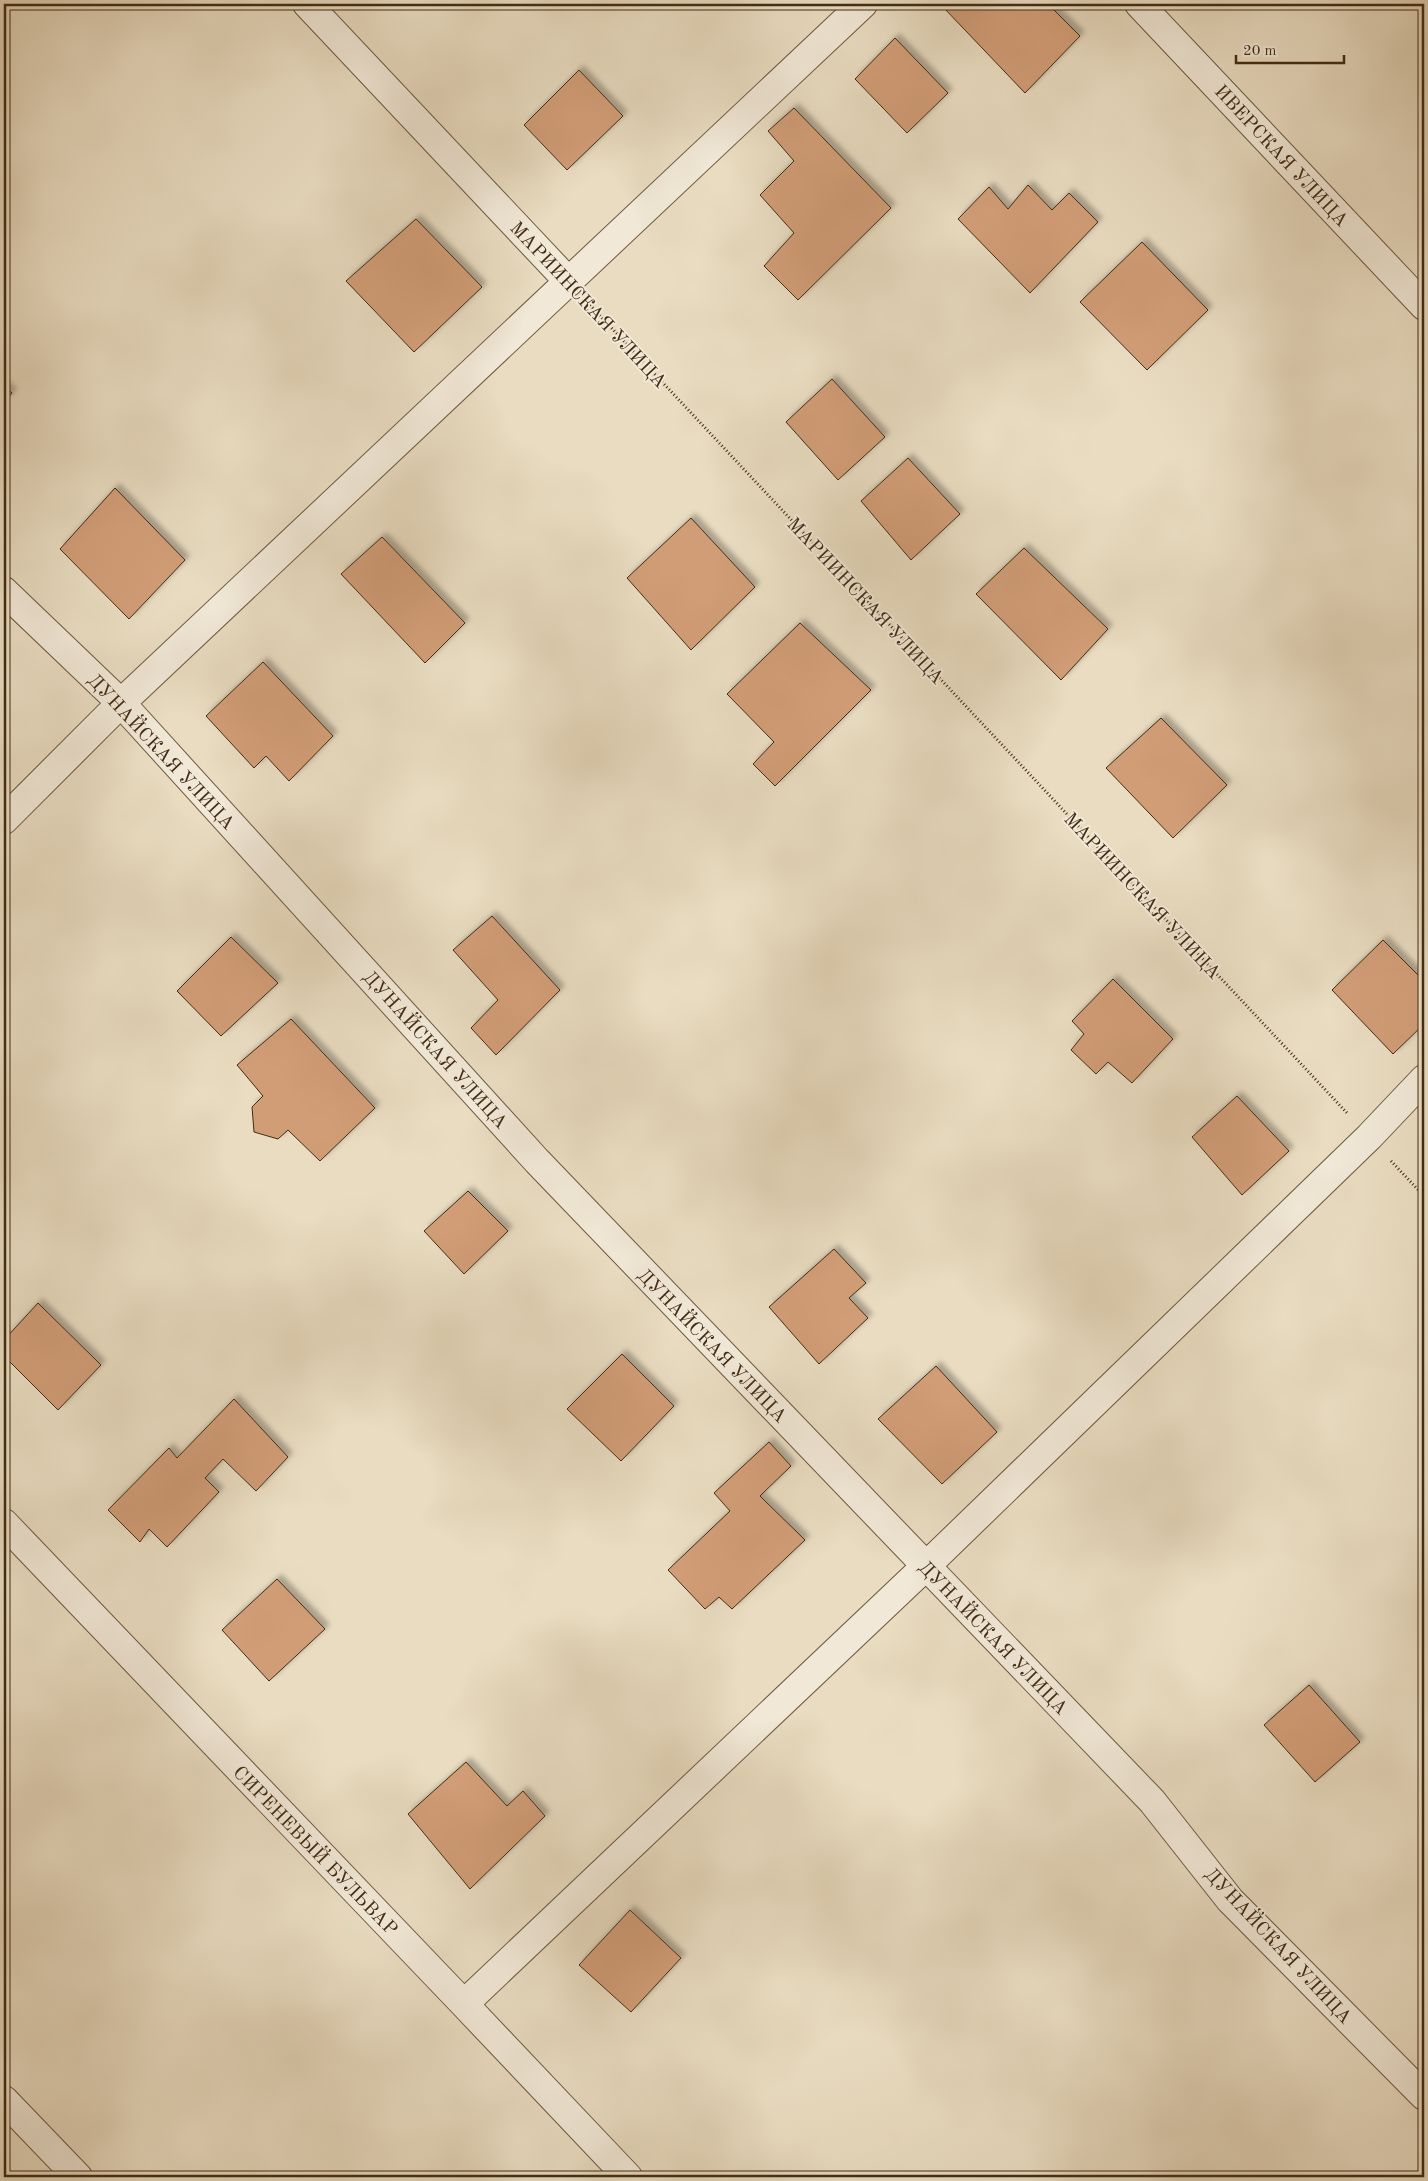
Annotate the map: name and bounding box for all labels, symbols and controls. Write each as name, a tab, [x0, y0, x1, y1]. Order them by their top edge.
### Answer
scale bar	[1236, 32, 1343, 64]
text: 20 m	[1243, 44, 1277, 59]
street label: ИВЕРСКАЯ УЛИЦА	[1210, 82, 1351, 232]
street label: МАРИИНСКАЯ УЛИЦА	[505, 219, 669, 393]
street label: МАРИИНСКАЯ УЛИЦА	[782, 515, 946, 689]
street label: ДУНАЙСКАЯ УЛИЦА	[83, 668, 240, 835]
street label: МАРИИНСКАЯ УЛИЦА	[1059, 810, 1223, 984]
street label: ДУНАЙСКАЯ УЛИЦА	[358, 965, 513, 1134]
street label: ДУНАЙСКАЯ УЛИЦА	[633, 1264, 792, 1427]
street label: ДУНАЙСКАЯ УЛИЦА	[914, 1556, 1073, 1719]
street label: СИРЕНЕВЫЙ БУЛЬВАР	[228, 1761, 403, 1940]
street label: ДУНАЙСКАЯ УЛИЦА	[1200, 1862, 1357, 2029]

